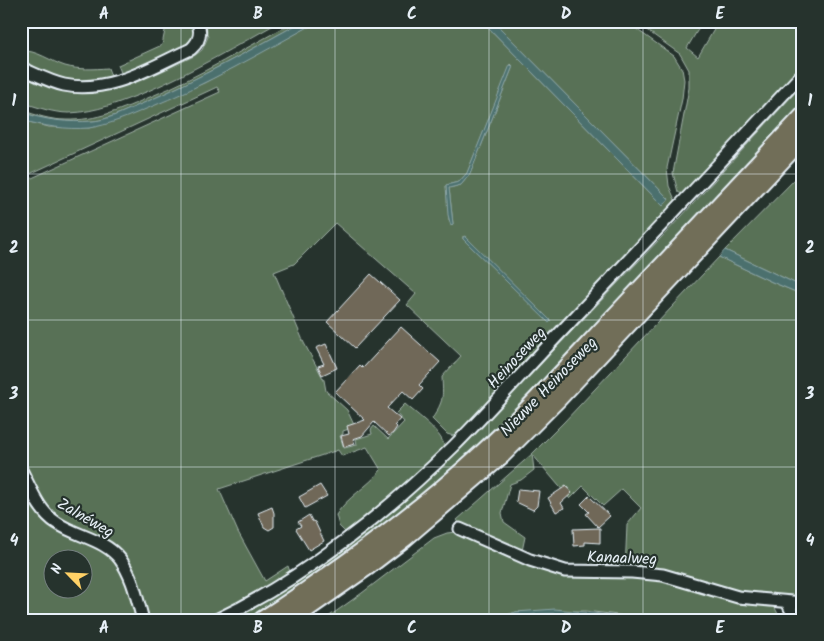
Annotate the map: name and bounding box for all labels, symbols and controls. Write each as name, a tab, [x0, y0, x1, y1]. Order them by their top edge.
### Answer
text: A	[99, 2, 109, 27]
text: B	[253, 2, 263, 27]
text: C	[407, 2, 417, 27]
text: D	[561, 2, 572, 27]
text: E	[716, 2, 726, 27]
text: 1	[12, 89, 17, 114]
text: 1	[808, 89, 813, 114]
text: 2	[9, 236, 19, 261]
text: 2	[805, 236, 815, 261]
street label: Heinoseweg	[482, 321, 553, 395]
street label: Nieuwe Heinoseweg	[495, 331, 604, 443]
text: 3	[9, 382, 19, 407]
text: 3	[805, 382, 815, 407]
street label: Zalnéweg	[52, 492, 119, 545]
text: 4	[10, 529, 19, 554]
text: 4	[806, 529, 815, 554]
street label: Kanaalweg	[587, 545, 657, 572]
north arrow	[42, 548, 92, 598]
text: N	[45, 560, 69, 578]
text: A	[99, 616, 109, 641]
text: B	[253, 616, 263, 641]
text: C	[407, 616, 417, 641]
text: D	[561, 616, 572, 641]
text: E	[716, 616, 726, 641]

